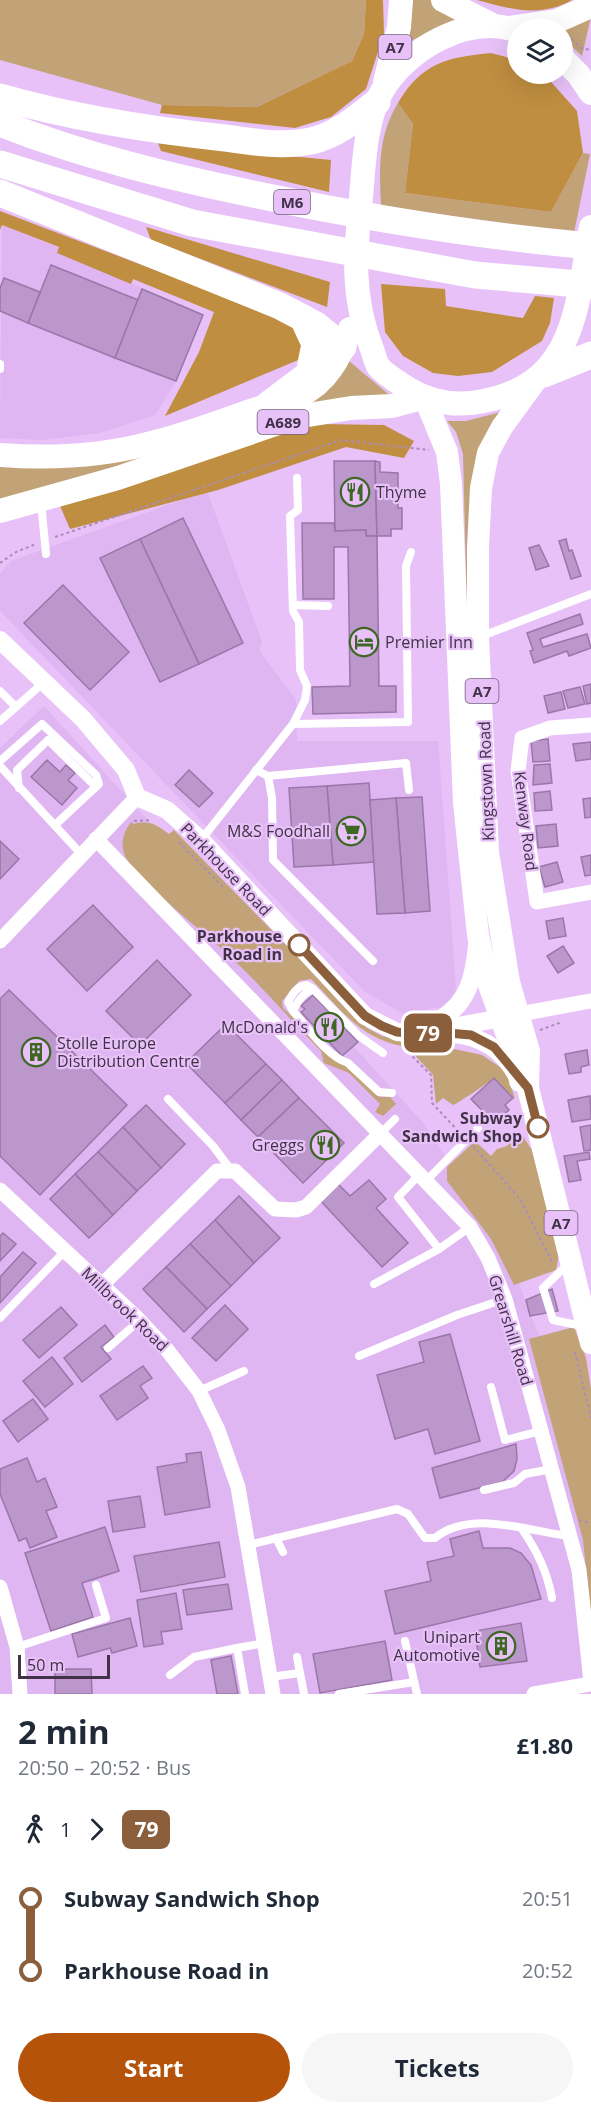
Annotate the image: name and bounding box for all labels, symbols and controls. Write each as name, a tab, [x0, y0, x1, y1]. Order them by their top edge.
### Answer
map controls	[507, 18, 573, 84]
button: layers	[507, 18, 573, 84]
road number: A7	[378, 35, 412, 59]
road number: M6	[274, 190, 310, 214]
road number: A689	[258, 410, 308, 434]
restaurant icon: Thyme	[339, 476, 371, 508]
place label: Thyme	[376, 481, 426, 503]
hotel icon: Premier Inn	[348, 626, 380, 658]
place label: Premier Inn	[385, 631, 473, 653]
road number: A7	[466, 679, 498, 703]
street label: Kingstown Road	[473, 721, 499, 841]
street label: Kenway Road	[509, 770, 543, 872]
supermarket icon: M&S Foodhall	[335, 815, 367, 847]
street label: Parkhouse Road	[176, 818, 276, 920]
place label: M&S Foodhall	[227, 820, 330, 842]
place label: Parkhouse Road in	[197, 925, 282, 965]
marker: Parkhouse Road in	[288, 934, 310, 956]
restaurant icon: McDonald's	[313, 1011, 345, 1043]
line badge: 79	[401, 1014, 455, 1052]
place label: McDonald's	[221, 1016, 308, 1038]
text: 79	[416, 1019, 440, 1047]
place label: Stolle Europe Distribution Centre	[57, 1032, 200, 1072]
building icon: Stolle Europe Distribution Centre	[20, 1036, 52, 1068]
place label: Subway Sandwich Shop	[402, 1107, 523, 1147]
marker: Subway Sandwich Shop	[527, 1116, 549, 1138]
restaurant icon: Greggs	[309, 1129, 341, 1161]
place label: Greggs	[252, 1134, 304, 1156]
road number: A7	[544, 1211, 578, 1235]
street label: Millbrook Road	[77, 1262, 173, 1356]
street label: Grearshill Road	[484, 1272, 538, 1388]
place label: Unipart Automotive	[394, 1626, 480, 1666]
building icon: Unipart Automotive	[485, 1630, 517, 1662]
scale bar	[18, 1652, 110, 1680]
text: 50 m	[27, 1654, 64, 1676]
text: 2 min	[18, 1709, 110, 1754]
text: £1.80	[516, 1730, 573, 1760]
text: 20:50 – 20:52 · Bus	[18, 1754, 191, 1781]
icon: walk	[18, 1813, 51, 1846]
icon: forward	[80, 1813, 113, 1846]
text: 79	[134, 1815, 158, 1843]
text: 1	[60, 1816, 71, 1843]
text: Subway Sandwich Shop	[64, 1883, 320, 1913]
text: 20:51	[522, 1885, 573, 1912]
text: Parkhouse Road in	[64, 1955, 269, 1985]
text: 20:52	[522, 1957, 573, 1984]
button: Start	[18, 2033, 290, 2102]
button: Tickets	[302, 2033, 573, 2102]

